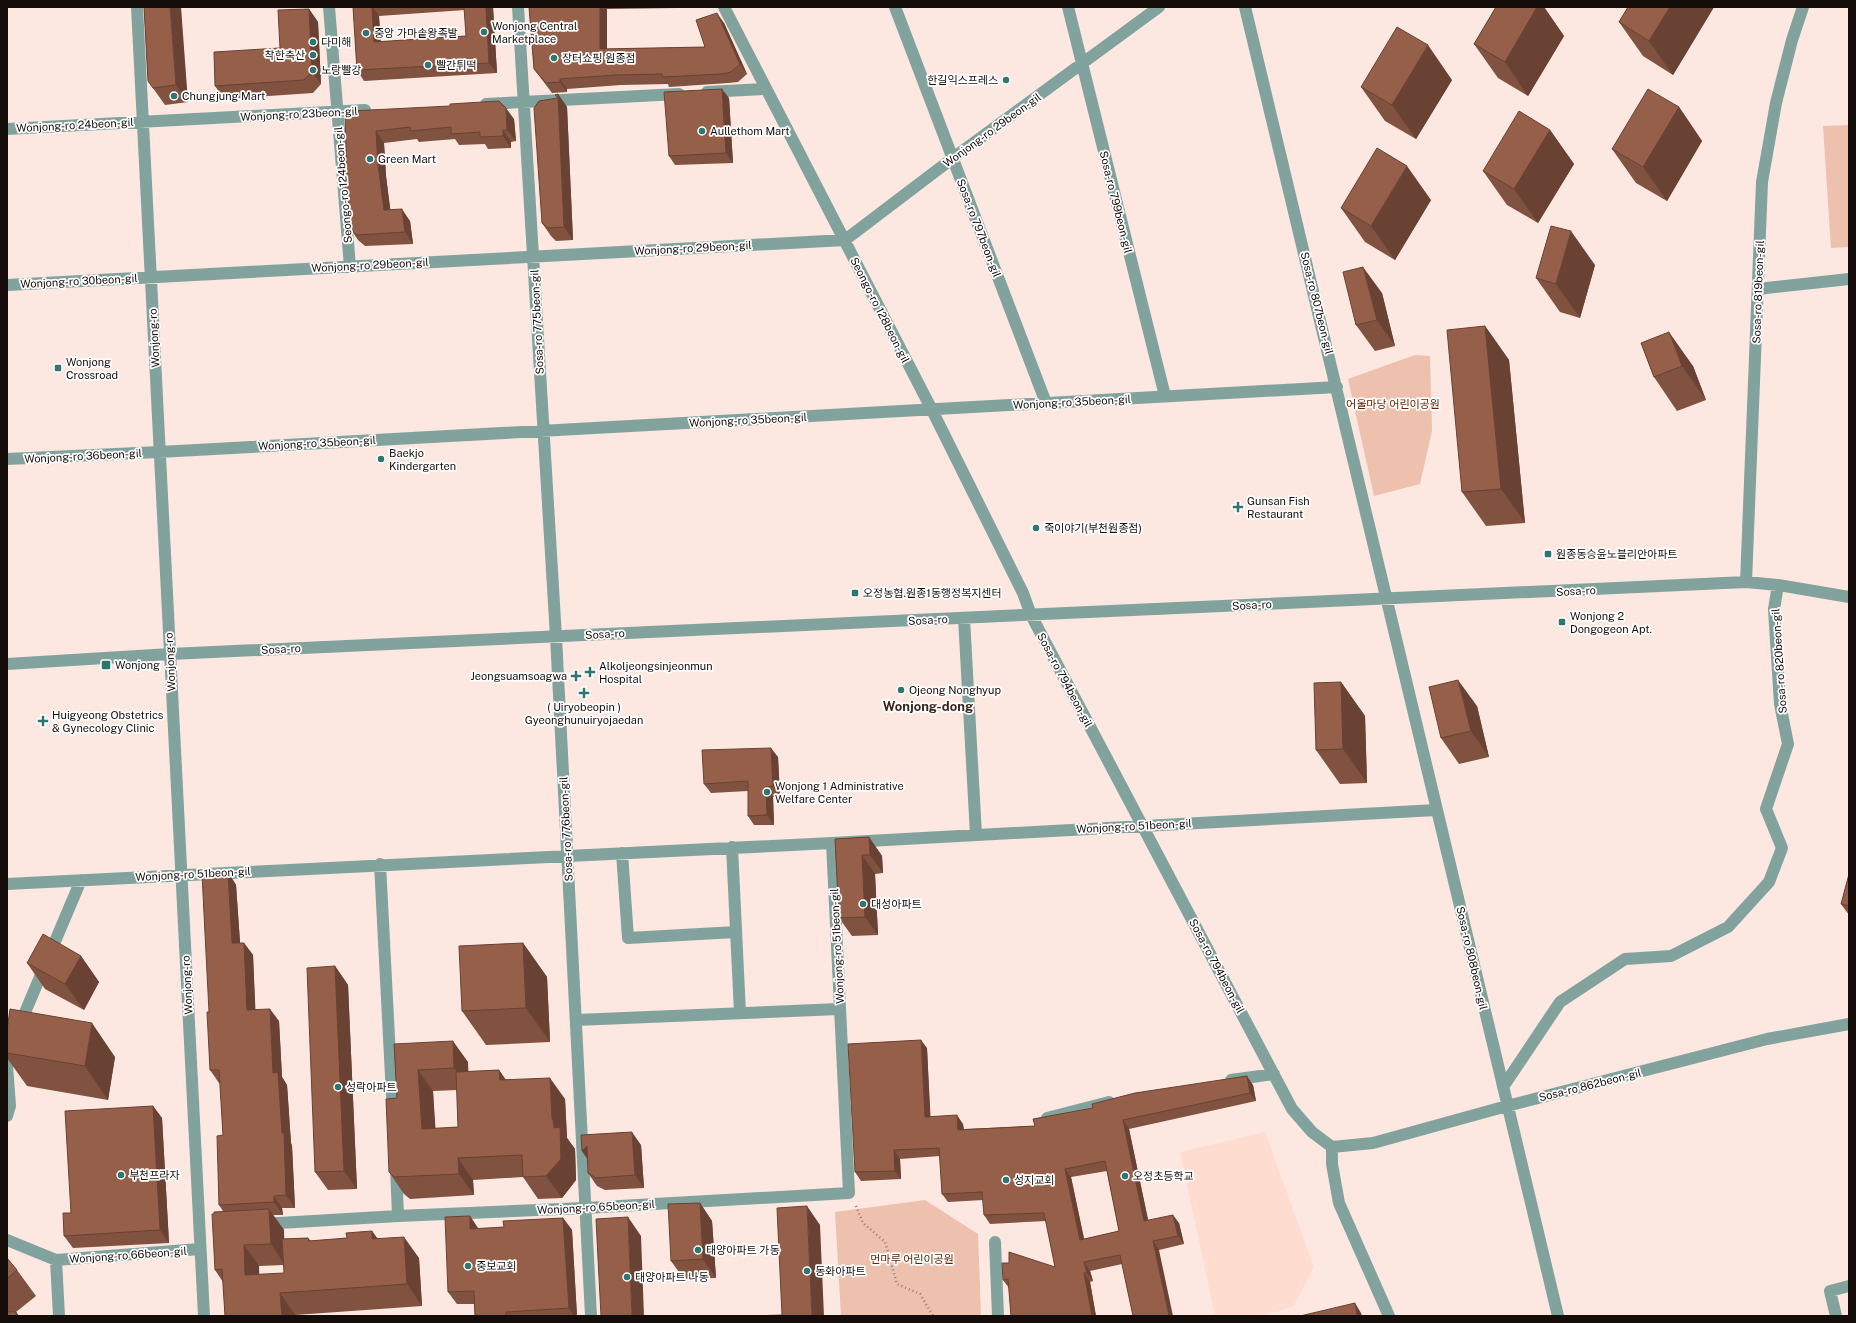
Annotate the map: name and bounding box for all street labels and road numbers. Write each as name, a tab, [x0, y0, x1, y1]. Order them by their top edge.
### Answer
street label: Wonjong-ro 29beon-gil	[941, 91, 1043, 169]
street label: Wonjong-ro 23beon-gil	[240, 105, 358, 123]
street label: Wonjong-ro 24beon-gil	[16, 116, 134, 134]
street label: Seongo-ro 124beon-gil	[332, 126, 354, 244]
street label: Sosa-ro 799beon-gil	[1097, 150, 1135, 254]
street label: Sosa-ro 797beon-gil	[955, 177, 1003, 279]
street label: Wonjong-ro 29beon-gil	[634, 239, 752, 257]
street label: Sosa-ro 819beon-gil	[1750, 240, 1766, 344]
street label: Sosa-ro 807beon-gil	[1298, 251, 1336, 355]
street label: Seongo-ro 128beon-gil	[848, 255, 912, 365]
street label: Wonjong-ro 29beon-gil	[311, 256, 429, 274]
street label: Sosa-ro 775beon-gil	[528, 269, 546, 375]
street label: Wonjong-ro 30beon-gil	[20, 272, 138, 290]
street label: Wonjong-ro	[146, 308, 162, 368]
street label: Wonjong-ro 35beon-gil	[1013, 393, 1131, 411]
street label: Wonjong-ro 35beon-gil	[689, 411, 807, 429]
street label: Wonjong-ro 35beon-gil	[258, 434, 376, 452]
street label: Wonjong-ro 36beon-gil	[24, 447, 142, 465]
street label: Sosa-ro	[1556, 584, 1596, 598]
street label: Sosa-ro	[1232, 598, 1272, 612]
street label: Sosa-ro 820beon-gil	[1769, 608, 1789, 714]
street label: Sosa-ro	[908, 613, 948, 627]
street label: Sosa-ro	[585, 627, 625, 641]
street label: Sosa-ro 794beon-gil	[1035, 631, 1095, 729]
street label: Wonjong-ro	[162, 632, 178, 692]
street label: Sosa-ro	[261, 642, 301, 656]
street label: Sosa-ro 776beon-gil	[557, 776, 575, 882]
street label: Wonjong-ro 51beon-gil	[1076, 817, 1192, 835]
street label: Wonjong-ro 51beon-gil	[135, 865, 251, 883]
street label: Wonjong-ro 51beon-gil	[828, 888, 846, 1004]
street label: Sosa-ro 808beon-gil	[1454, 905, 1490, 1011]
street label: Sosa-ro 794beon-gil	[1187, 917, 1247, 1015]
street label: Wonjong-ro	[179, 955, 195, 1015]
street label: Sosa-ro 862beon-gil	[1537, 1066, 1643, 1104]
street label: Wonjong-ro 65beon-gil	[537, 1198, 655, 1216]
street label: Wonjong-ro 66beon-gil	[69, 1245, 187, 1265]

